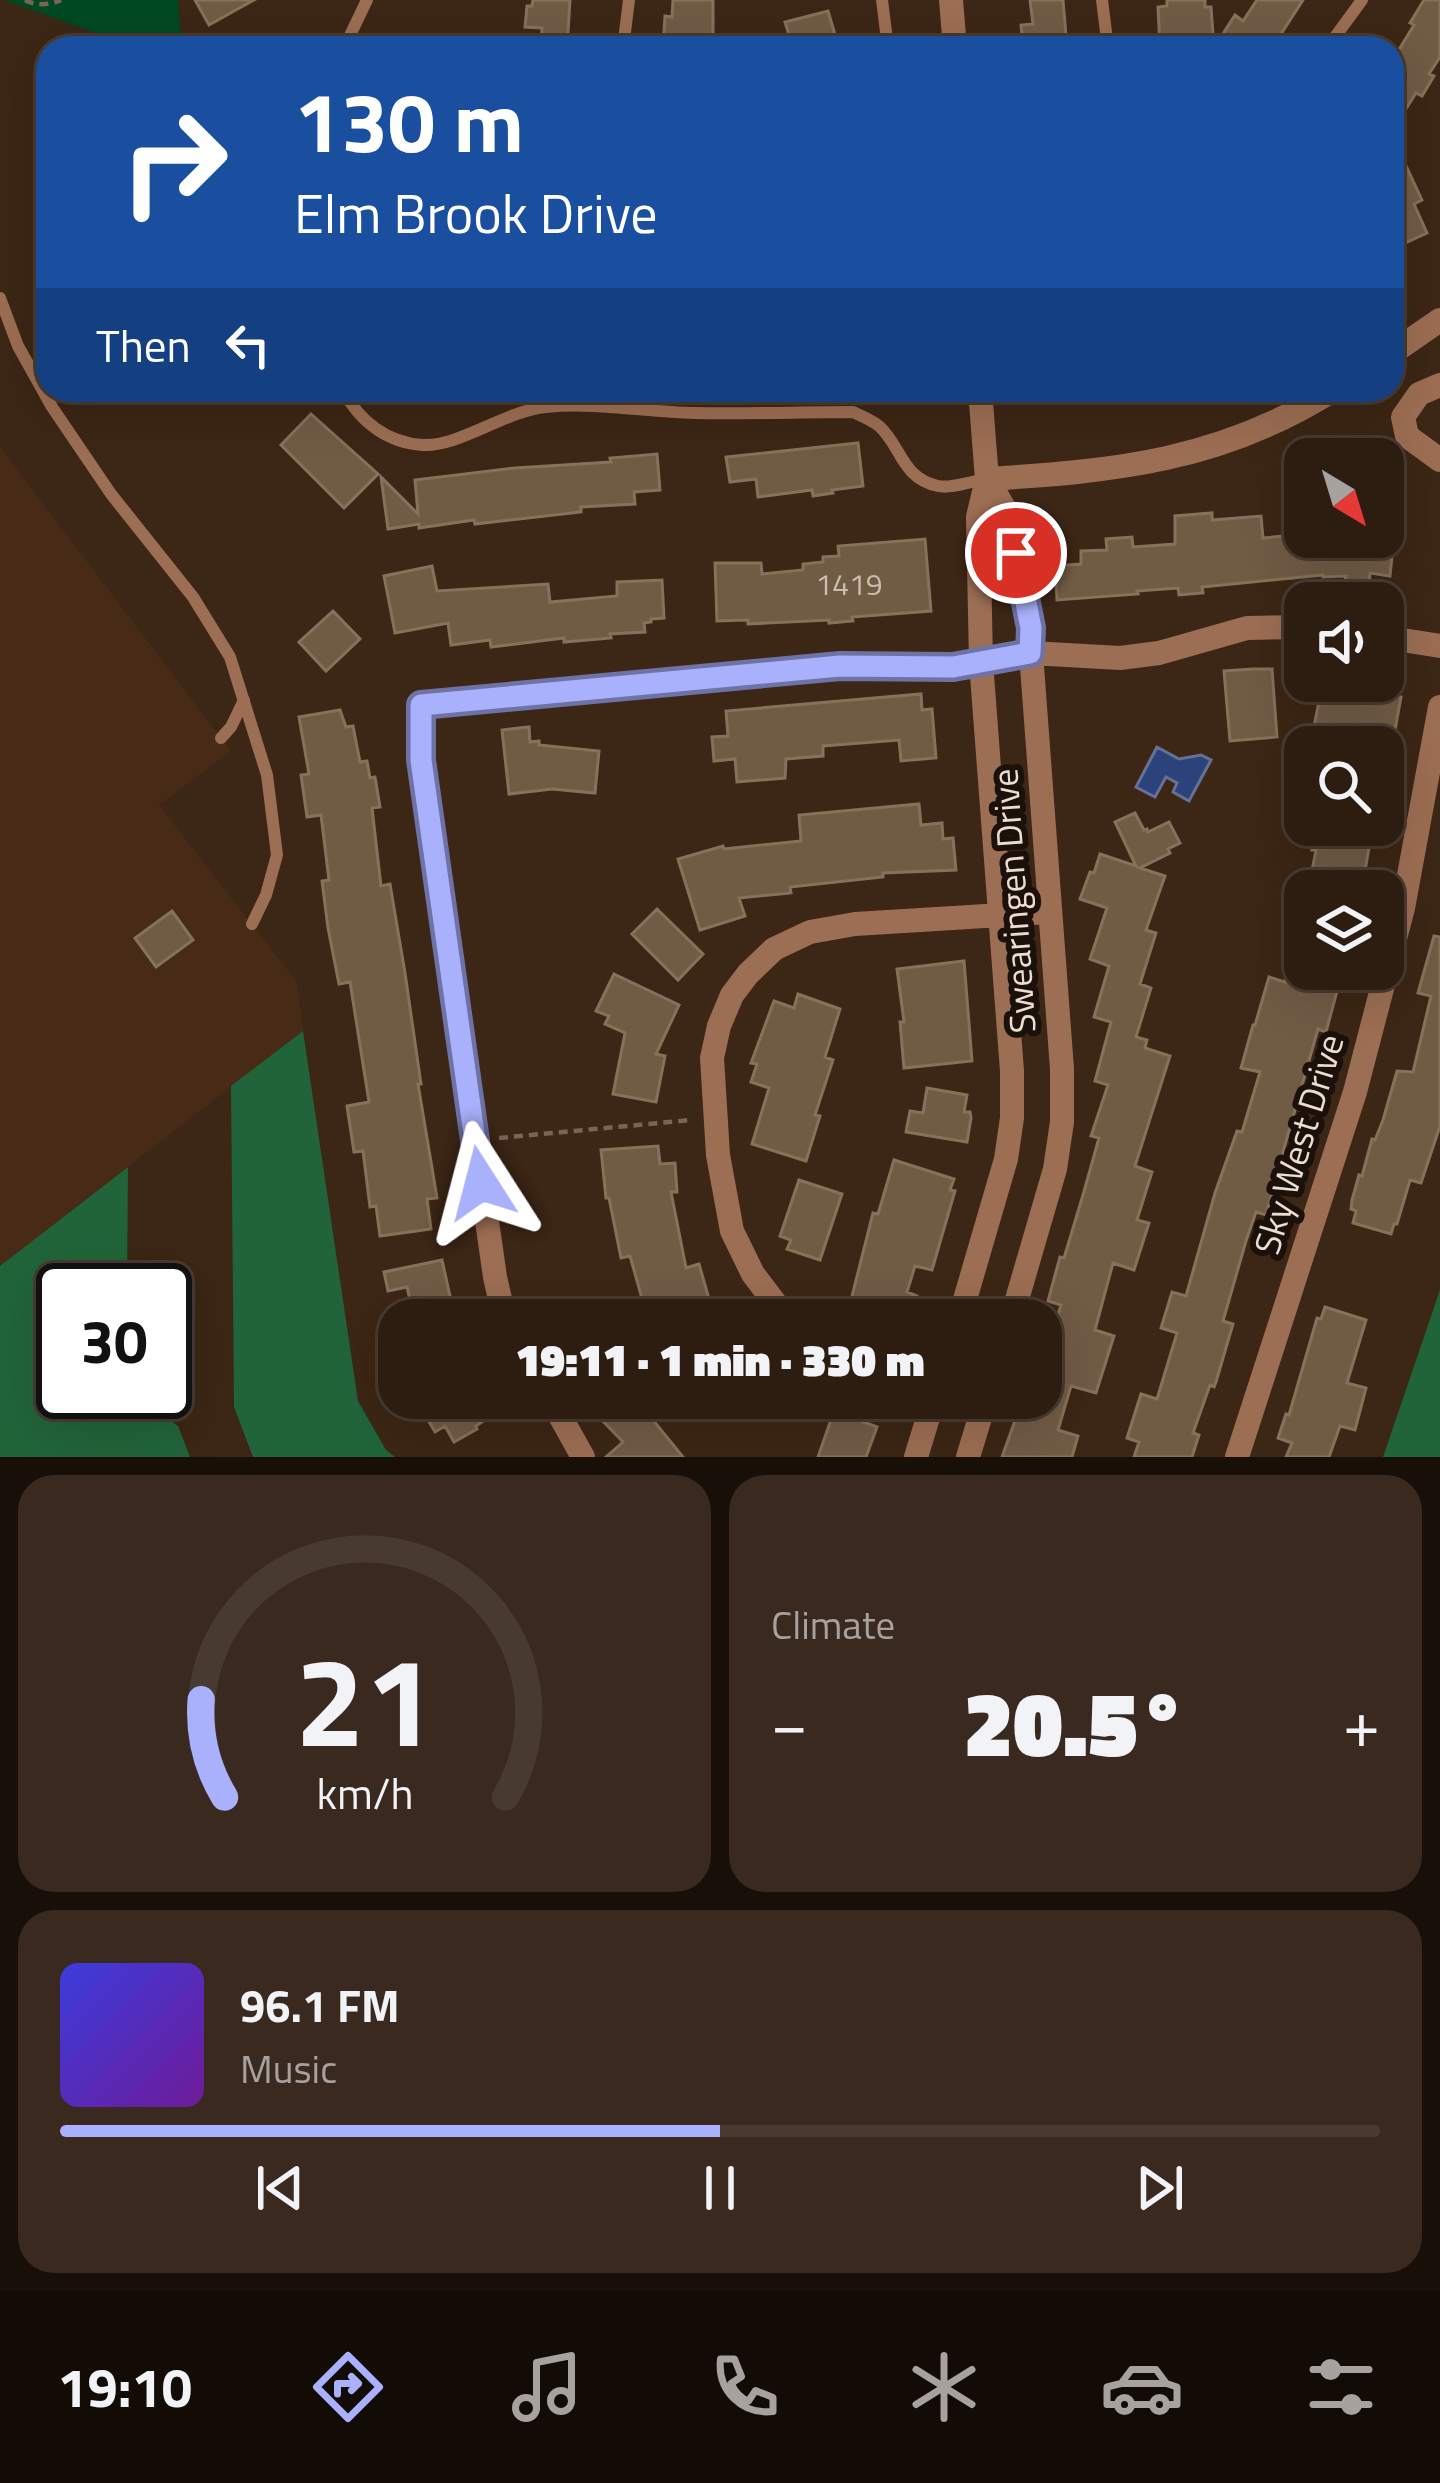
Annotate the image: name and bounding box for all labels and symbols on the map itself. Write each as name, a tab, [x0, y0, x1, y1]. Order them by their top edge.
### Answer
north arrow	[1284, 438, 1404, 558]
pin	[965, 502, 1067, 604]
house number: 1419	[815, 561, 883, 607]
street label: Swearingen Drive	[976, 767, 1050, 1035]
street label: Sky West Drive	[1238, 1027, 1358, 1261]
position arrow	[418, 1120, 544, 1246]
speed limit sign: 30	[36, 1263, 192, 1419]

